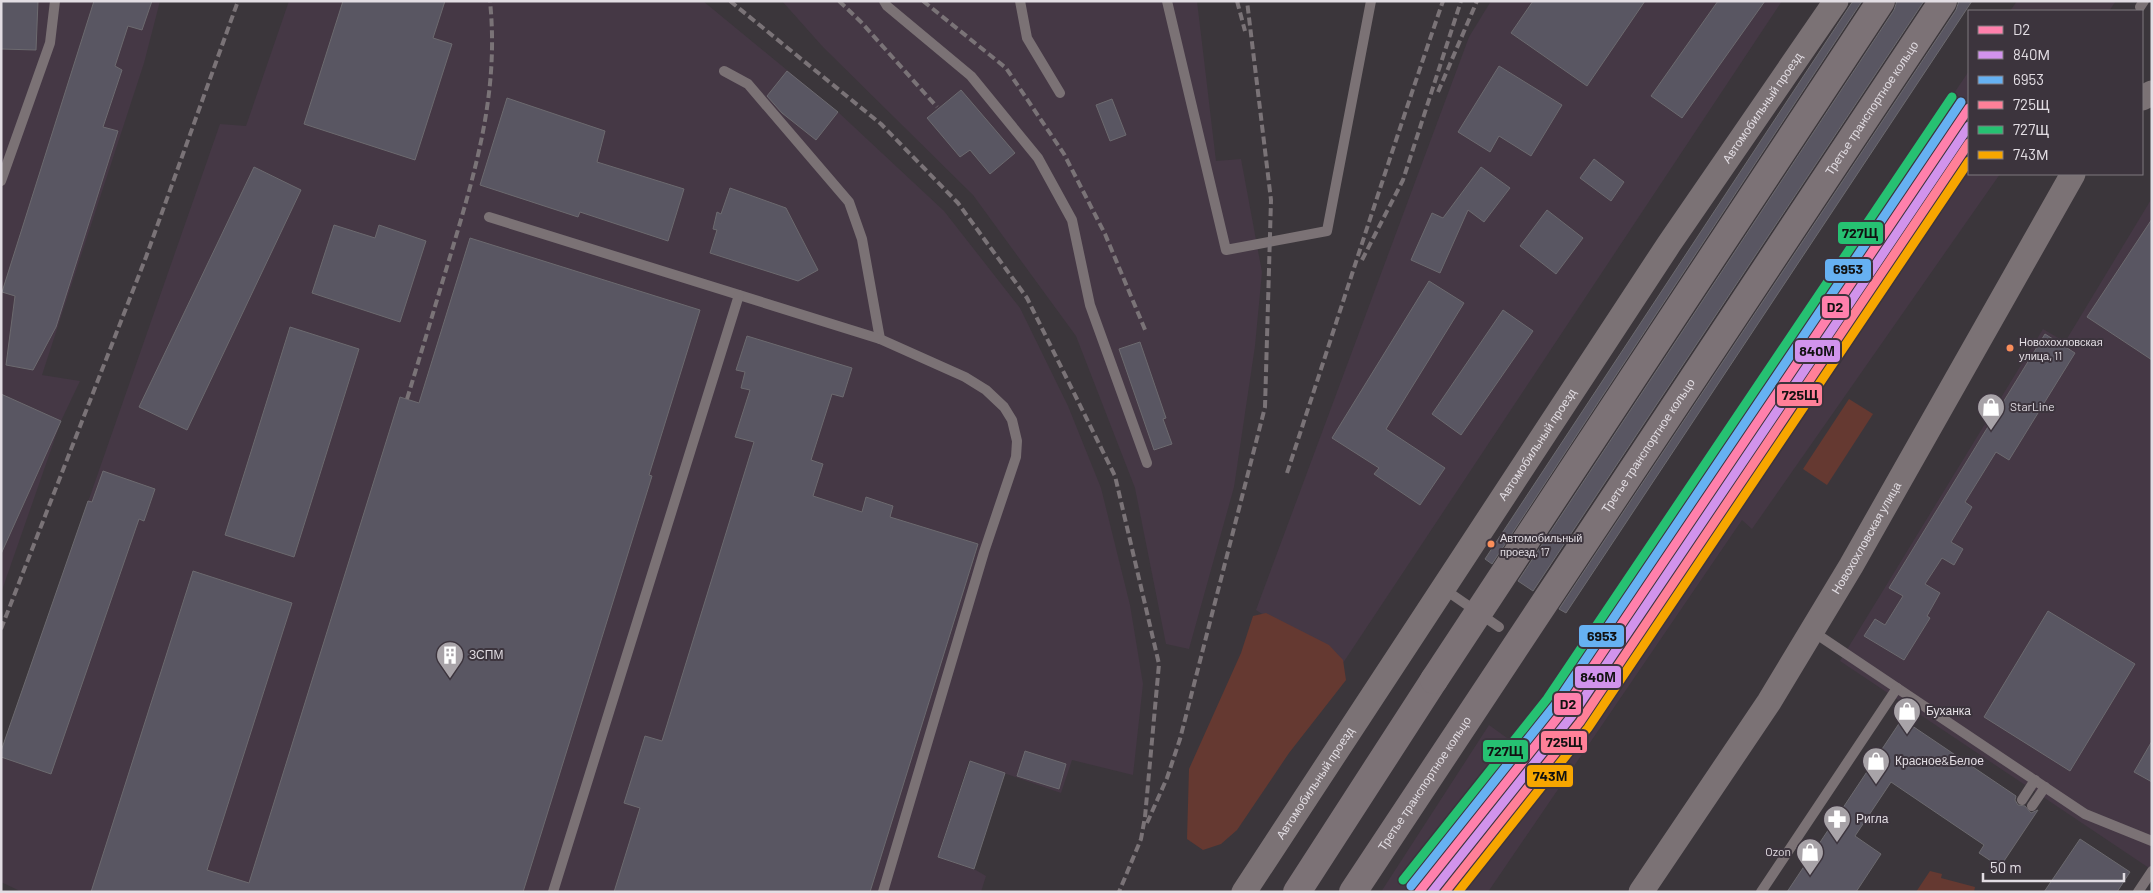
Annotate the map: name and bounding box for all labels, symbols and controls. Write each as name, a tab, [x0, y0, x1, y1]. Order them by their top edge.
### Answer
legend	[1968, 10, 2143, 175]
text: D2	[2013, 20, 2030, 38]
street label: Третье транспортное кольцо	[1822, 38, 1921, 177]
text: 840М	[2013, 45, 2050, 63]
street label: Автомобильный проезд	[1719, 49, 1805, 165]
text: 6953	[2013, 70, 2044, 88]
text: 725Щ	[2013, 95, 2050, 113]
text: 727Щ	[2013, 120, 2049, 138]
text: 743М	[2013, 145, 2049, 163]
line badge: 727Щ	[1837, 221, 1884, 245]
text: 727Щ	[1842, 224, 1879, 241]
line badge: 6953	[1824, 258, 1872, 282]
text: 6953	[1833, 260, 1863, 277]
line badge: D2	[1821, 295, 1850, 319]
text: D2	[1827, 298, 1843, 315]
place label: Новохохловская улица, 11	[2019, 335, 2103, 362]
line badge: 840М	[1794, 339, 1841, 363]
text: 840М	[1799, 342, 1835, 359]
marker: Новохохловская улица, 11	[2005, 343, 2015, 353]
street label: Третье транспортное кольцо	[1598, 375, 1697, 515]
line badge: 725Щ	[1776, 383, 1823, 407]
street label: Автомобильный проезд	[1495, 386, 1579, 503]
text: 725Щ	[1782, 386, 1819, 403]
shop icon: StarLine	[1976, 392, 2006, 431]
place label: StarLine	[2010, 399, 2055, 413]
street label: Новохохловская улица	[1828, 479, 1903, 596]
place label: Автомобильный проезд, 17	[1500, 531, 1582, 558]
marker: Автомобильный проезд, 17	[1486, 539, 1496, 549]
line badge: 6953	[1578, 624, 1625, 648]
text: 6953	[1587, 627, 1617, 644]
building icon: ЗСПМ	[435, 640, 465, 679]
place label: ЗСПМ	[469, 647, 503, 661]
line badge: 840М	[1574, 665, 1622, 689]
text: 840М	[1580, 668, 1616, 685]
line badge: D2	[1553, 692, 1582, 716]
text: D2	[1560, 695, 1576, 712]
shop icon: Буханка	[1892, 696, 1922, 735]
place label: Буханка	[1926, 703, 1971, 718]
street label: Третье транспортное кольцо	[1374, 713, 1474, 853]
street label: Автомобильный проезд	[1273, 724, 1357, 841]
line badge: 725Щ	[1540, 730, 1588, 754]
text: 725Щ	[1546, 733, 1583, 750]
line badge: 727Щ	[1482, 739, 1529, 763]
text: 727Щ	[1487, 742, 1524, 759]
shop icon: Красное&Белое	[1861, 746, 1891, 785]
place label: Красное&Белое	[1895, 753, 1984, 768]
line badge: 743М	[1526, 764, 1574, 788]
text: 743М	[1533, 767, 1567, 784]
pharmacy icon: Ригла	[1822, 804, 1852, 843]
place label: Ригла	[1856, 811, 1889, 825]
shop icon: Ozon	[1795, 837, 1825, 876]
place label: Ozon	[1765, 844, 1791, 858]
scale bar	[1983, 850, 2124, 882]
text: 50 m	[1990, 858, 2022, 876]

